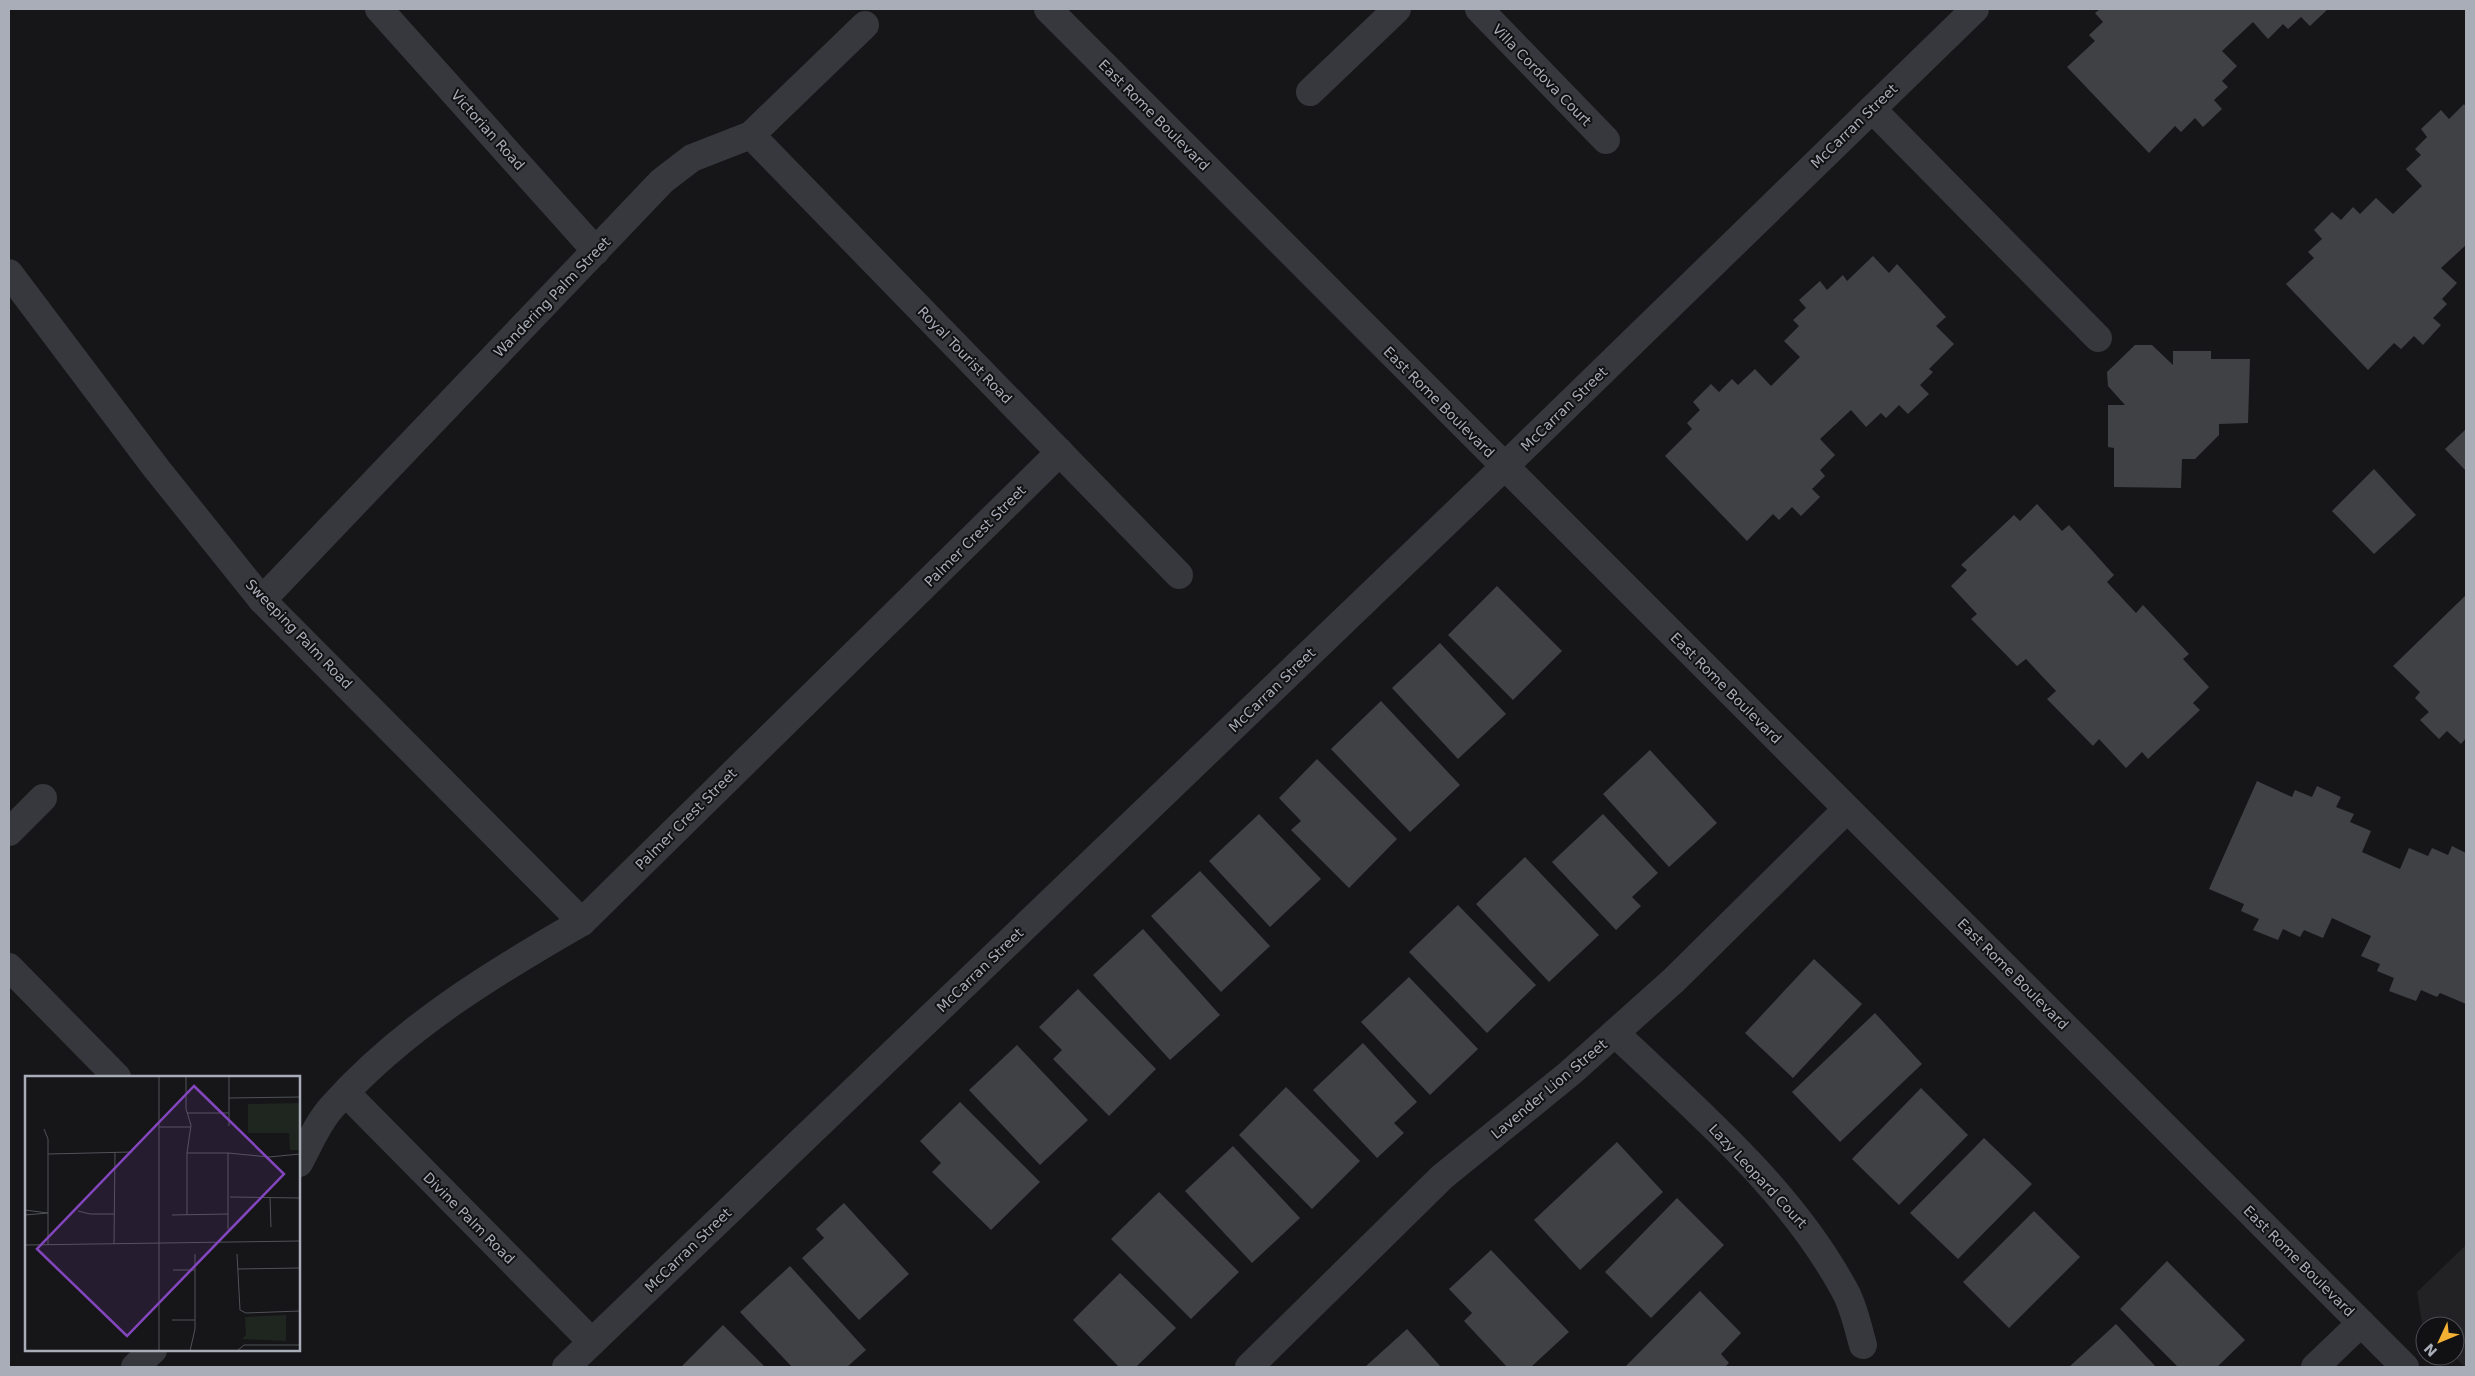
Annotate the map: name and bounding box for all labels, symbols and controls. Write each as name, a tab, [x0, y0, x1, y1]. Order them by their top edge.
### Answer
street label: Villa Cordova Court	[1489, 21, 1595, 129]
street label: East Rome Boulevard	[1095, 56, 1213, 174]
street label: McCarran Street	[1807, 80, 1901, 171]
street label: Victorian Road	[448, 87, 528, 173]
street label: Wandering Palm Street	[490, 233, 614, 360]
street label: Royal Tourist Road	[915, 303, 1015, 407]
street label: East Rome Boulevard	[1380, 343, 1498, 461]
street label: McCarran Street	[1517, 363, 1611, 454]
street label: Palmer Crest Street	[921, 482, 1029, 590]
street label: Sweeping Palm Road	[243, 576, 355, 692]
street label: East Rome Boulevard	[1667, 629, 1785, 747]
street label: McCarran Street	[1225, 644, 1319, 735]
street label: Palmer Crest Street	[632, 765, 740, 873]
street label: East Rome Boulevard	[1954, 915, 2072, 1033]
street label: McCarran Street	[933, 924, 1027, 1015]
street label: Lavender Lion Street	[1488, 1036, 1610, 1142]
inset map	[25, 1076, 300, 1351]
street label: Lazy Leopard Court	[1706, 1121, 1811, 1232]
street label: Divine Palm Road	[420, 1169, 518, 1267]
street label: East Rome Boulevard	[2240, 1202, 2358, 1320]
street label: McCarran Street	[641, 1204, 735, 1295]
north arrow	[2415, 1316, 2465, 1366]
text: N	[2421, 1340, 2440, 1360]

